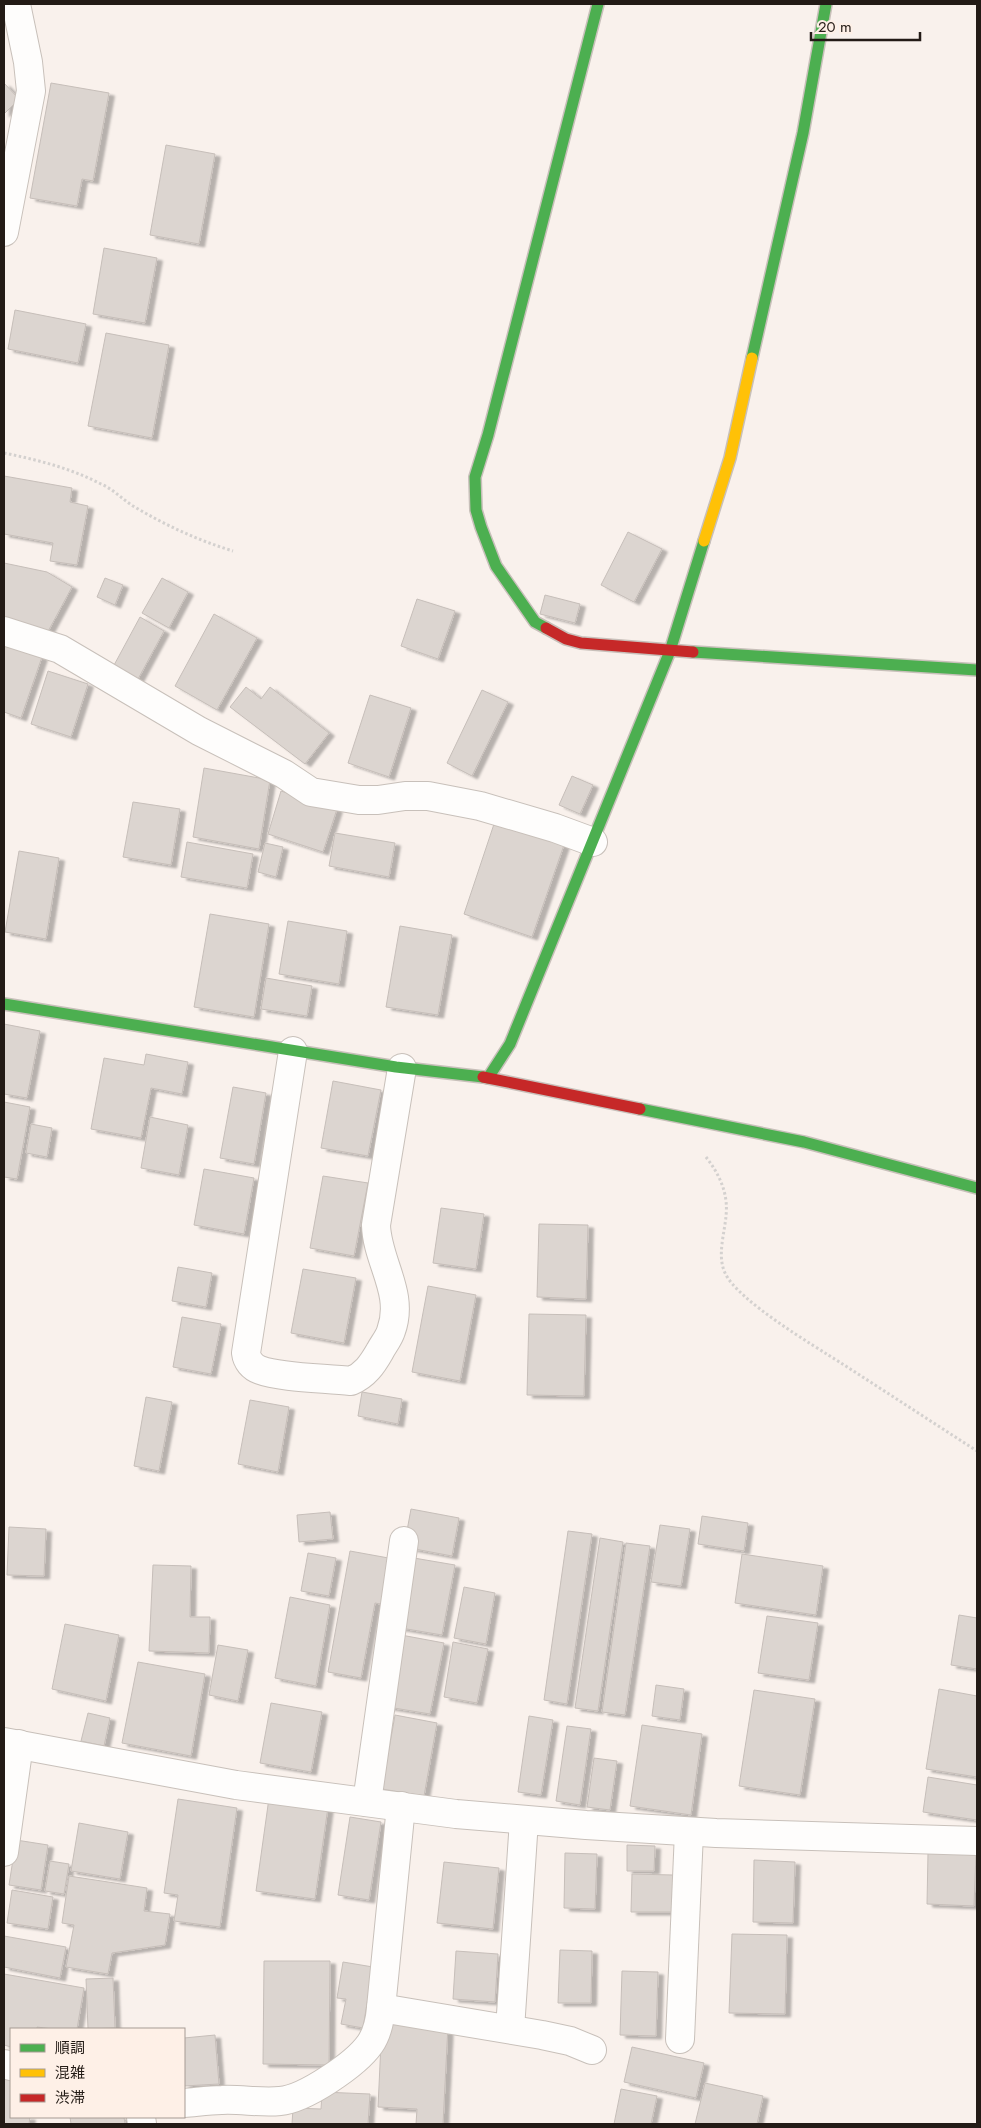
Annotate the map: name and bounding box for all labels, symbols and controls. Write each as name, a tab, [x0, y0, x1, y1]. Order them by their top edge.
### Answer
scale bar	[811, 10, 920, 42]
text: 20 m	[818, 16, 852, 38]
legend	[10, 2028, 185, 2118]
text: 順調	[55, 2037, 85, 2059]
text: 混雑	[55, 2062, 85, 2084]
text: 渋滞	[55, 2087, 85, 2109]

